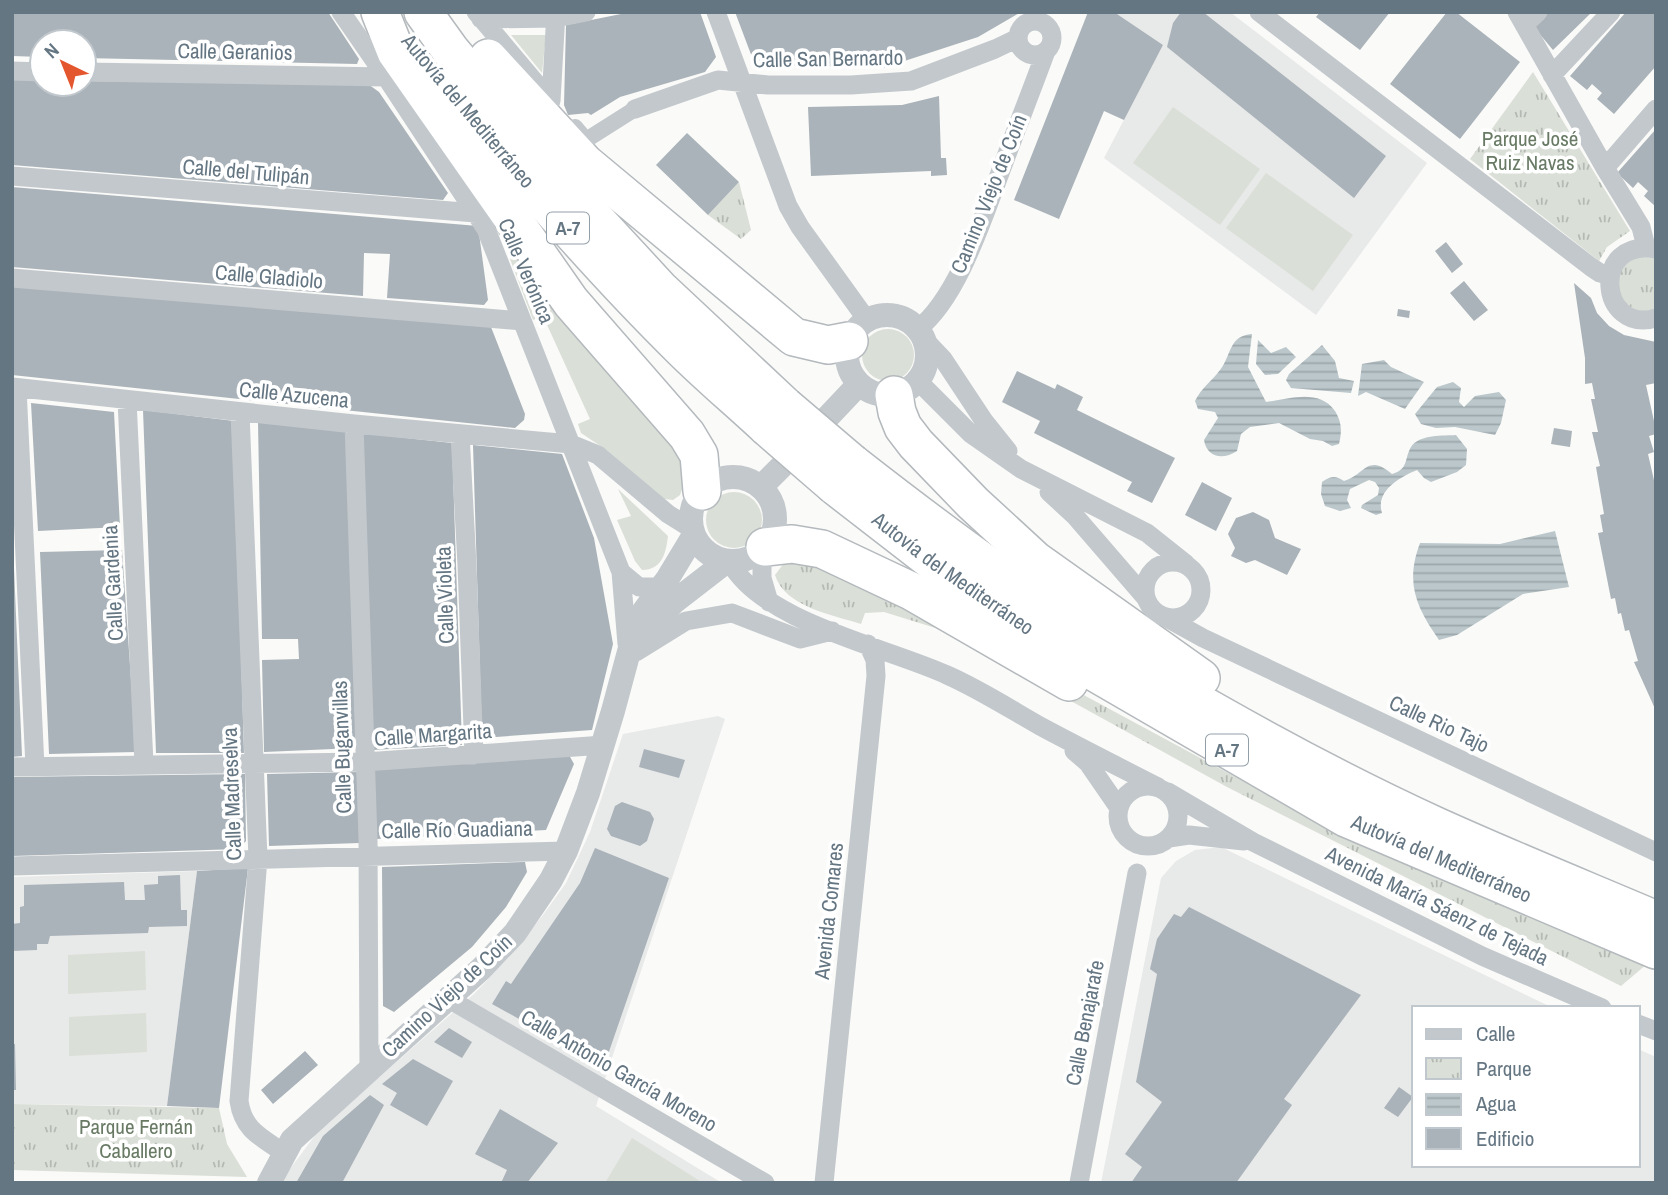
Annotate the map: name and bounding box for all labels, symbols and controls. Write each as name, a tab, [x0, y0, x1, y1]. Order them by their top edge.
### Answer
street label: Autovía del Mediterráneo	[394, 27, 542, 194]
north arrow	[28, 28, 98, 98]
street label: Calle Geranios	[177, 36, 293, 67]
text: N	[38, 37, 64, 64]
street label: Calle San Bernardo	[753, 43, 903, 74]
street label: Camino Viejo de Coín	[943, 110, 1034, 278]
park label: Parque José Ruiz Navas	[1482, 124, 1578, 177]
street label: Calle del Tulipán	[181, 152, 311, 192]
road number: A-7	[547, 212, 589, 244]
street label: Calle Verónica	[491, 214, 562, 328]
street label: Calle Gladiolo	[214, 257, 324, 296]
street label: Calle Azucena	[238, 374, 351, 415]
street label: Autovía del Mediterráneo	[865, 504, 1040, 642]
street label: Calle Gardenia	[95, 524, 130, 642]
street label: Calle Violeta	[428, 545, 461, 644]
street label: Calle Buganvillas	[325, 680, 358, 814]
street label: Calle Rio Tajo	[1384, 688, 1494, 759]
street label: Calle Margarita	[373, 716, 493, 753]
street label: Calle Madreselva	[215, 727, 248, 861]
road number: A-7	[1206, 734, 1248, 765]
street label: Autovía del Mediterráneo	[1346, 807, 1536, 909]
street label: Calle Río Guadiana	[381, 814, 533, 845]
street label: Avenida María Sáenz de Tejada	[1320, 838, 1554, 972]
street label: Avenida Comares	[807, 841, 850, 982]
street label: Camino Viejo de Coín	[375, 927, 518, 1064]
street label: Calle Benajarafe	[1058, 958, 1111, 1088]
street label: Calle Antonio García Moreno	[516, 1002, 723, 1139]
legend	[1412, 1006, 1640, 1167]
text: Calle	[1476, 1019, 1515, 1048]
text: Parque	[1476, 1054, 1532, 1083]
text: Agua	[1475, 1089, 1517, 1118]
park label: Parque Fernán Caballero	[79, 1112, 193, 1165]
text: Edificio	[1476, 1124, 1534, 1153]

